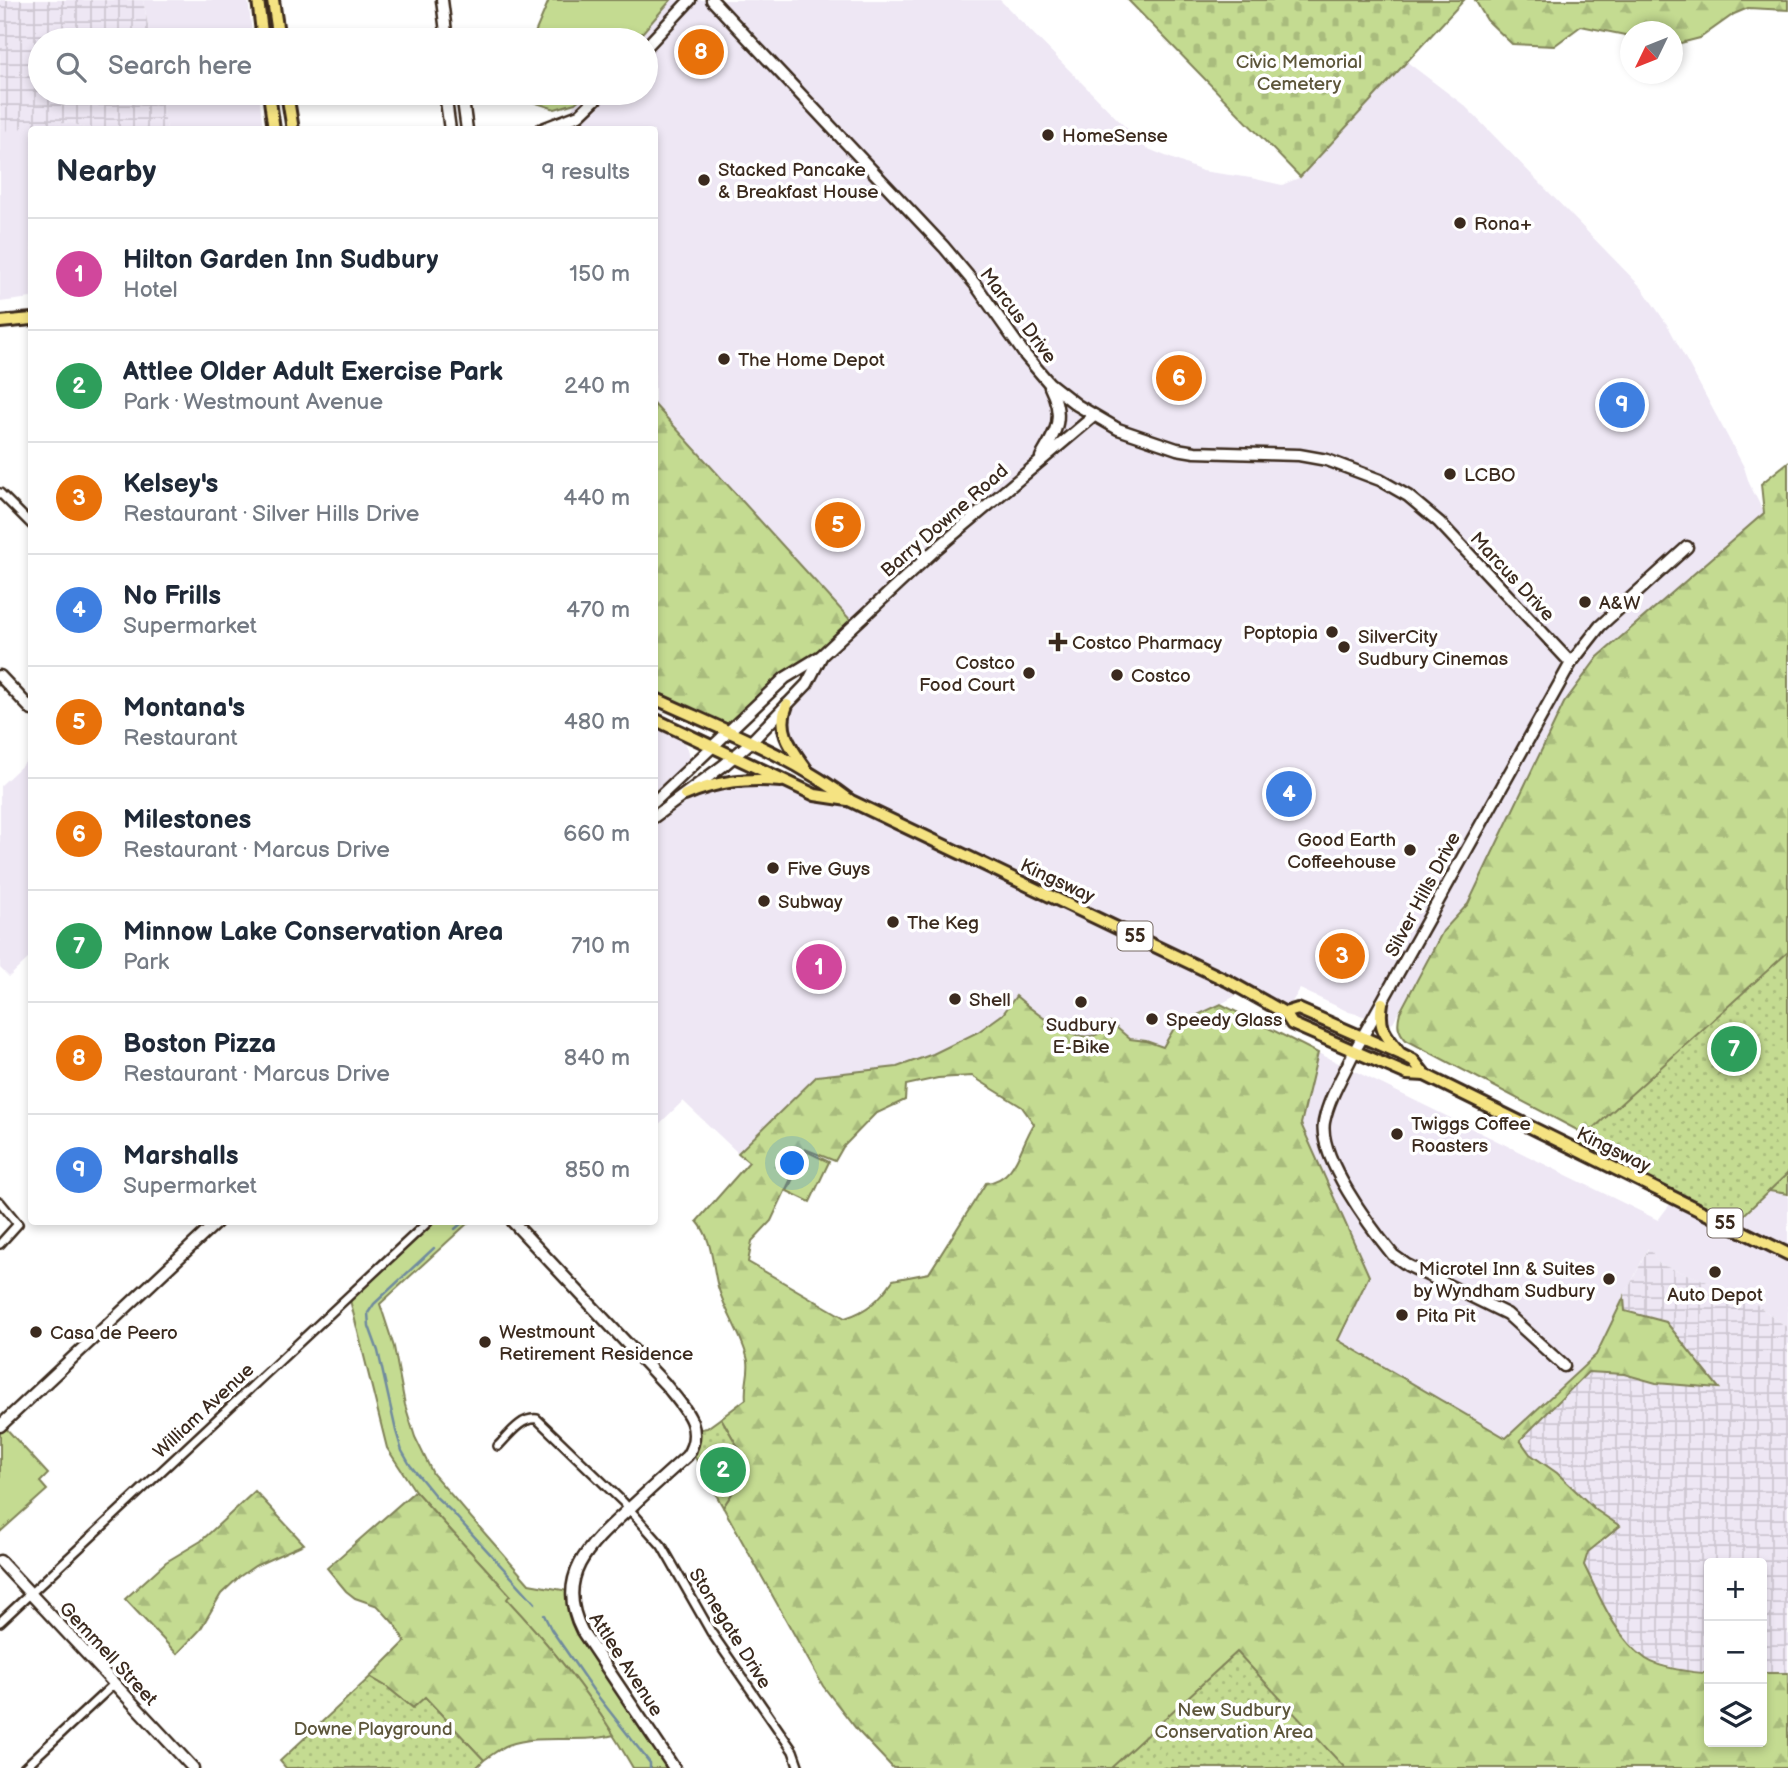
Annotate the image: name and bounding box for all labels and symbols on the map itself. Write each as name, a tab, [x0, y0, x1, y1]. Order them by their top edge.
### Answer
north arrow	[1620, 21, 1683, 84]
pin: 8	[678, 26, 724, 78]
park label: Civic Memorial Cemetery	[1236, 51, 1362, 96]
place label: HomeSense	[1062, 125, 1168, 148]
marker: HomeSense	[1040, 127, 1056, 143]
place label: Stacked Pancake & Breakfast House	[718, 159, 879, 204]
marker: Stacked Pancake & Breakfast House	[696, 172, 712, 188]
place label: Rona+	[1474, 213, 1532, 236]
marker: Rona+	[1452, 215, 1468, 231]
street label: Marcus Drive	[974, 264, 1061, 368]
place label: The Home Depot	[738, 349, 885, 372]
marker: The Home Depot	[716, 351, 732, 367]
pin: 6	[1156, 352, 1202, 404]
pin: 9	[1599, 379, 1645, 431]
street label: Barry Downe Road	[877, 460, 1013, 583]
place label: LCBO	[1464, 464, 1515, 487]
marker: LCBO	[1442, 466, 1458, 482]
pin: 5	[815, 499, 861, 551]
street label: Marcus Drive	[1465, 528, 1559, 626]
place label: A&W	[1599, 592, 1641, 615]
marker: A&W	[1577, 594, 1593, 610]
place label: Poptopia	[1243, 622, 1318, 645]
marker: Poptopia	[1324, 624, 1340, 640]
place label: SilverCity Sudbury Cinemas	[1358, 626, 1508, 671]
place label: Costco Pharmacy	[1072, 632, 1223, 655]
marker: Costco Pharmacy	[1050, 634, 1066, 650]
marker: SilverCity Sudbury Cinemas	[1336, 639, 1352, 655]
place label: Costco Food Court	[919, 652, 1015, 697]
marker: Costco Food Court	[1021, 665, 1037, 681]
place label: Costco	[1131, 665, 1191, 688]
marker: Costco	[1109, 667, 1125, 683]
pin: 4	[1266, 768, 1312, 820]
street label: Silver Hills Drive	[1381, 828, 1466, 961]
place label: Good Earth Coffeehouse	[1287, 829, 1396, 874]
marker: Good Earth Coffeehouse	[1402, 842, 1418, 858]
street label: Kingsway	[1016, 854, 1099, 909]
place label: Five Guys	[787, 858, 870, 881]
marker: Five Guys	[765, 860, 781, 876]
place label: Subway	[778, 891, 843, 914]
marker: Subway	[756, 893, 772, 909]
place label: The Keg	[907, 912, 979, 935]
marker: The Keg	[885, 914, 901, 930]
road number: 55	[1118, 922, 1152, 951]
pin: 3	[1319, 930, 1365, 982]
pin: 1	[796, 941, 842, 993]
place label: Shell	[969, 989, 1011, 1012]
marker: Shell	[947, 991, 963, 1007]
marker: Sudbury E-Bike	[1073, 994, 1089, 1010]
place label: Speedy Glass	[1166, 1009, 1282, 1032]
marker: Speedy Glass	[1144, 1011, 1160, 1027]
place label: Sudbury E-Bike	[1046, 1014, 1117, 1059]
pin: 7	[1711, 1023, 1757, 1075]
place label: Twiggs Coffee Roasters	[1411, 1113, 1531, 1158]
street label: Kingsway	[1572, 1123, 1655, 1178]
marker: Twiggs Coffee Roasters	[1389, 1126, 1405, 1142]
your location	[775, 1146, 809, 1180]
road number: 55	[1708, 1208, 1742, 1238]
place label: Microtel Inn & Suites by Wyndham Sudbury	[1413, 1258, 1595, 1303]
marker: Auto Depot	[1707, 1264, 1723, 1280]
marker: Microtel Inn & Suites by Wyndham Sudbury	[1601, 1271, 1617, 1287]
place label: Auto Depot	[1667, 1284, 1763, 1307]
place label: Pita Pit	[1416, 1305, 1476, 1328]
marker: Pita Pit	[1394, 1307, 1410, 1323]
place label: Westmount Retirement Residence	[499, 1321, 693, 1366]
place label: Casa de Peero	[50, 1322, 178, 1345]
marker: Casa de Peero	[28, 1324, 44, 1340]
marker: Westmount Retirement Residence	[477, 1334, 493, 1350]
street label: William Avenue	[149, 1359, 259, 1464]
pin: 2	[700, 1444, 746, 1496]
street label: Stonegate Drive	[684, 1564, 776, 1693]
street label: Gemmell Street	[54, 1597, 162, 1711]
street label: Attlee Avenue	[584, 1609, 668, 1721]
park label: New Sudbury Conservation Area	[1154, 1699, 1314, 1744]
park label: Downe Playground	[293, 1718, 453, 1741]

